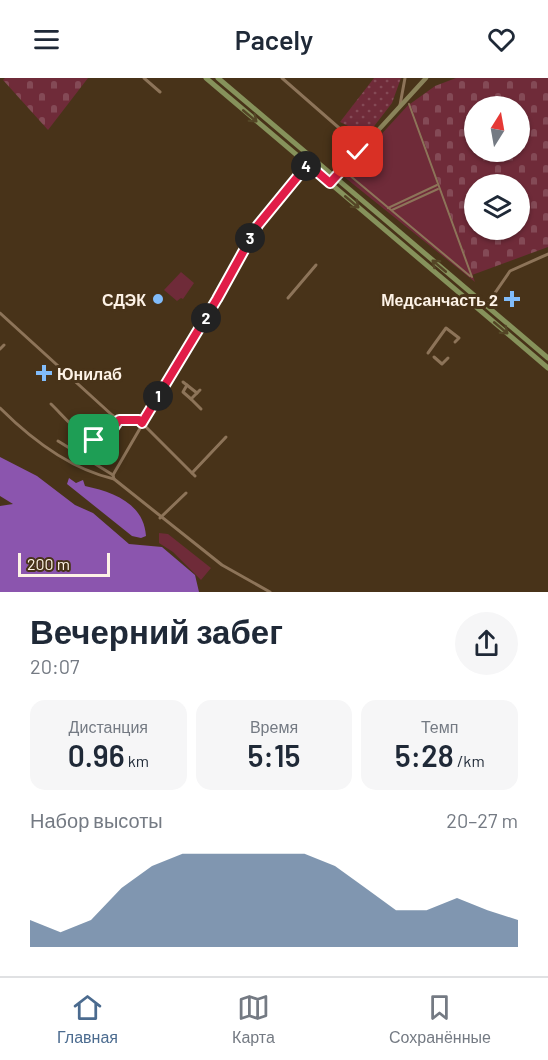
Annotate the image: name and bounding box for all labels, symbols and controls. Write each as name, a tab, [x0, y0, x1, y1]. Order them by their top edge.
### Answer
icon: menu	[30, 23, 63, 56]
text: Pacely	[235, 23, 313, 55]
icon: heart	[485, 23, 518, 56]
north arrow	[464, 96, 530, 162]
map controls	[464, 96, 530, 240]
one-way arrow	[242, 109, 257, 123]
pin	[332, 126, 383, 177]
icon: check	[341, 135, 374, 168]
pin: 4	[291, 151, 321, 181]
text: 4	[301, 156, 311, 175]
button: layers	[464, 174, 530, 240]
one-way arrow	[344, 195, 359, 209]
pin: 3	[235, 223, 265, 253]
text: 3	[246, 228, 254, 247]
one-way arrow	[432, 259, 447, 273]
place label: СДЭК	[102, 290, 146, 309]
place label: Медсанчасть 2	[381, 290, 498, 309]
marker: Медсанчасть 2	[503, 290, 521, 308]
marker: СДЭК	[151, 292, 165, 306]
pin: 2	[191, 303, 221, 333]
text: 2	[202, 308, 210, 327]
one-way arrow	[493, 321, 508, 335]
marker: Юнилаб	[35, 364, 53, 382]
place label: Юнилаб	[57, 364, 122, 383]
pin: 1	[143, 381, 173, 411]
text: 1	[155, 386, 161, 405]
pin	[68, 414, 119, 465]
icon: arrive	[77, 423, 110, 456]
scale bar	[18, 550, 110, 577]
text: 200 m	[27, 554, 70, 573]
text: Вечерний забег	[30, 611, 283, 651]
button: share	[455, 612, 518, 675]
text: 20:07	[30, 654, 80, 678]
text: Дистанция	[69, 717, 148, 736]
text: Время	[250, 717, 298, 736]
text: Темп	[421, 717, 458, 736]
text: 0.96	[68, 737, 125, 773]
text: 5:15	[247, 737, 301, 773]
text: 5:28	[395, 737, 454, 773]
text: km	[125, 751, 149, 770]
text: /km	[454, 751, 485, 770]
text: Набор высоты	[30, 808, 163, 832]
text: 20–27 m	[446, 808, 518, 832]
tab: Главная	[57, 991, 118, 1047]
tab: Карта	[232, 991, 275, 1047]
tab: Сохранённые	[389, 991, 491, 1047]

